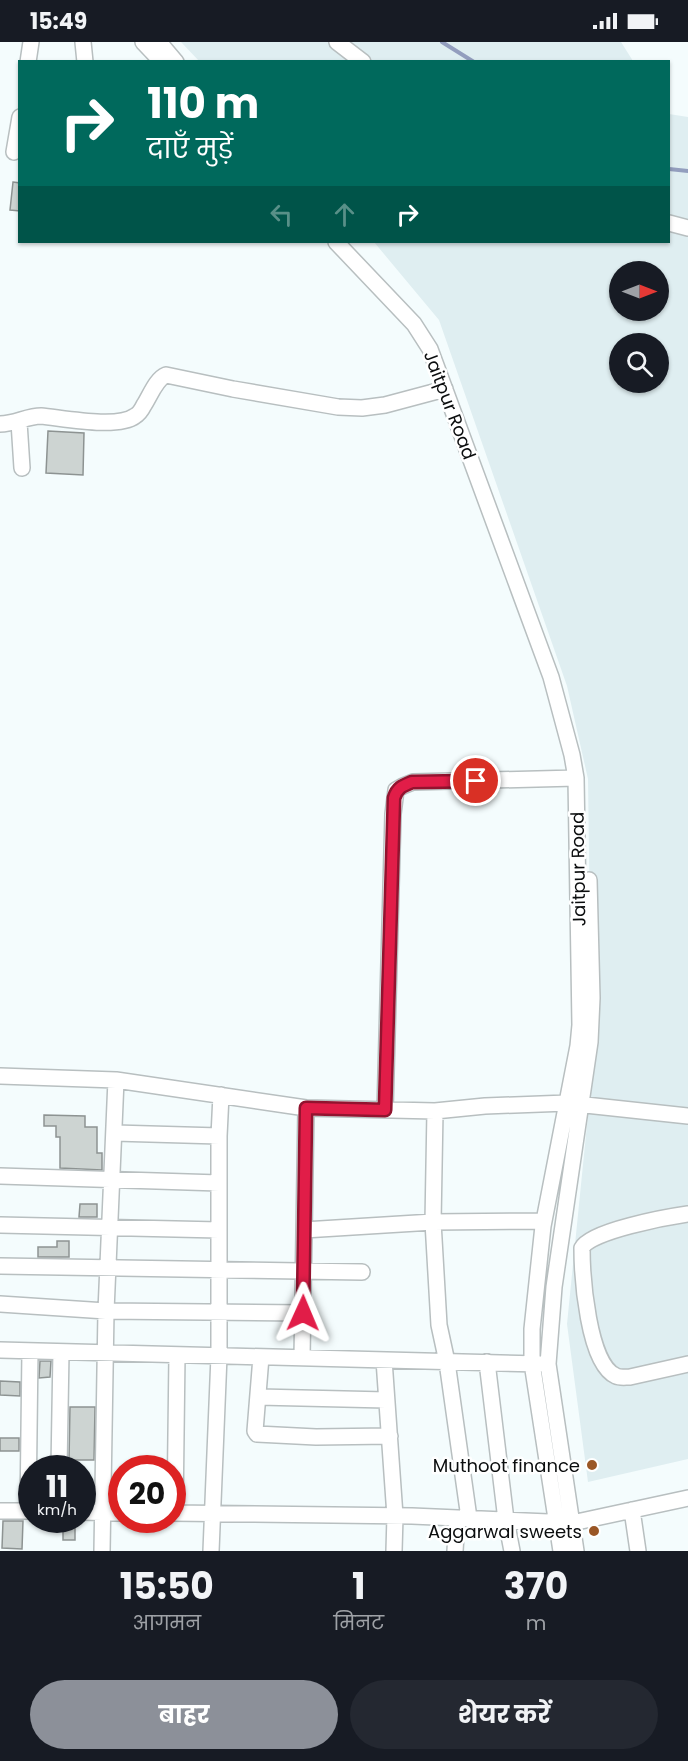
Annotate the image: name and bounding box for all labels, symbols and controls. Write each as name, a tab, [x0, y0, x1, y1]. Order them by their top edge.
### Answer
text: 15:49	[30, 6, 87, 37]
text: 110 m	[147, 74, 259, 133]
icon: right	[48, 84, 126, 162]
text: दाएँ मुड़ें	[147, 130, 233, 167]
icon: left	[265, 198, 298, 231]
icon: ahead	[328, 198, 361, 231]
icon: right	[391, 198, 424, 231]
north arrow	[609, 261, 669, 321]
map controls	[609, 261, 669, 393]
button: search	[609, 333, 669, 393]
street label: Jaitpur Road	[418, 347, 482, 463]
pin	[450, 755, 501, 806]
icon: arrive	[459, 764, 492, 797]
street label: Jaitpur Road	[565, 811, 591, 927]
position arrow	[271, 1281, 335, 1345]
place label: Muthoot finance	[433, 1453, 580, 1478]
speed limit sign: 20	[108, 1455, 186, 1533]
marker: Muthoot finance	[585, 1458, 599, 1472]
text: 11	[46, 1465, 68, 1508]
text: km/h	[37, 1499, 77, 1520]
place label: Aggarwal sweets	[428, 1519, 582, 1544]
marker: Aggarwal sweets	[587, 1524, 601, 1538]
text: 15:50	[120, 1561, 214, 1612]
text: 1	[352, 1561, 366, 1612]
text: 370	[504, 1561, 568, 1612]
text: आगमन	[132, 1609, 201, 1637]
text: मिनट	[334, 1609, 384, 1637]
text: m	[526, 1609, 546, 1637]
button: बाहर	[30, 1680, 338, 1749]
button: शेयर करें	[350, 1680, 658, 1749]

